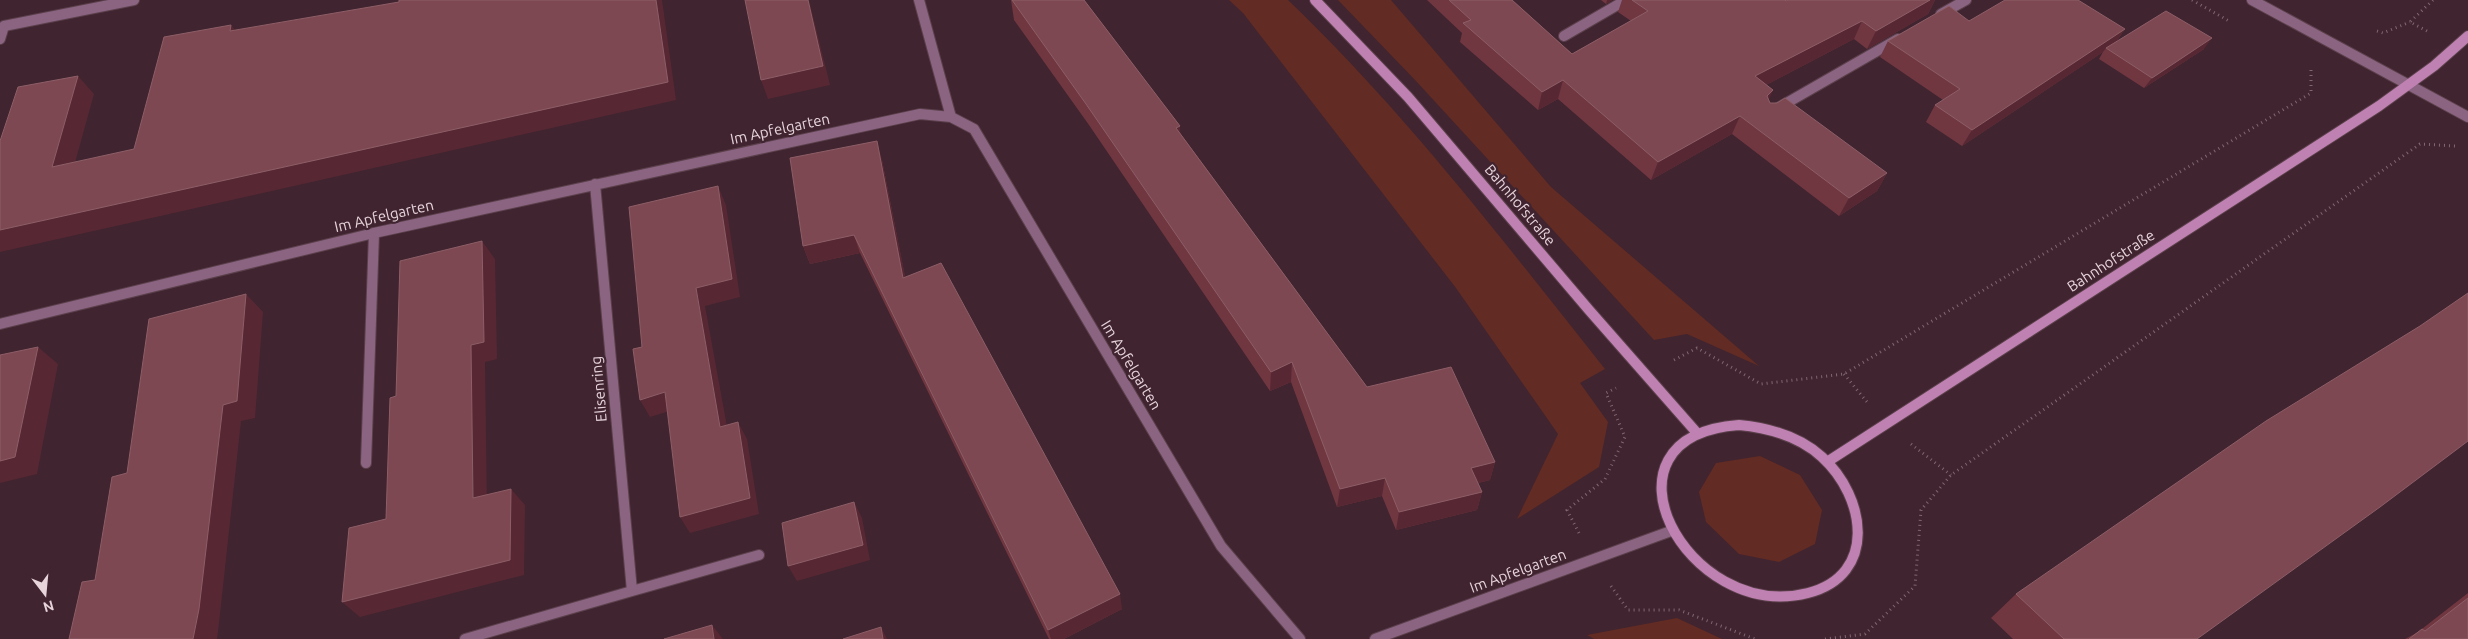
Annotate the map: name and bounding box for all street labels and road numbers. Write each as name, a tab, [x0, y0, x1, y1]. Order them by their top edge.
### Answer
street label: Im Apfelgarten	[729, 110, 831, 147]
street label: Bahnhofstraße	[1482, 161, 1559, 249]
street label: Im Apfelgarten	[333, 196, 435, 235]
street label: Bahnhofstraße	[2064, 226, 2158, 295]
street label: Im Apfelgarten	[1098, 317, 1165, 413]
street label: Elisenring	[587, 355, 610, 423]
street label: Im Apfelgarten	[1467, 545, 1568, 596]

